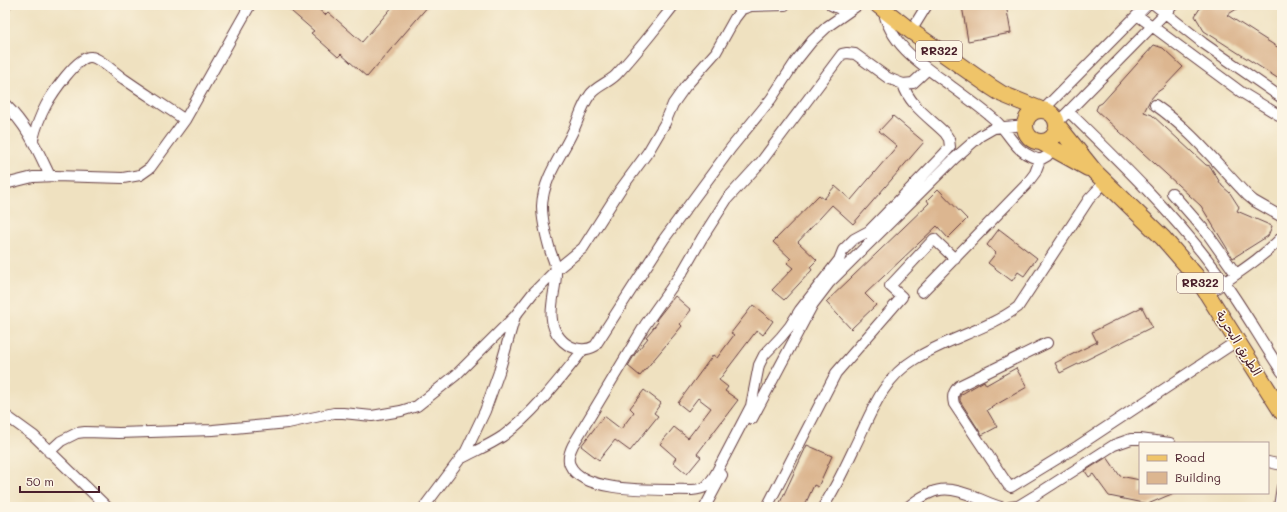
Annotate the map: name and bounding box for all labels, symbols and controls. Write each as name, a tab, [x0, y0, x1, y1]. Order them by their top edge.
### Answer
road number: RR322	[916, 41, 962, 61]
road number: RR322	[1177, 273, 1223, 293]
street label: الطريق البحرية	[1212, 307, 1266, 379]
legend	[1139, 442, 1269, 494]
text: Road	[1175, 449, 1205, 465]
scale bar	[20, 468, 99, 494]
text: Building	[1175, 469, 1221, 485]
text: 50 m	[26, 473, 54, 489]

